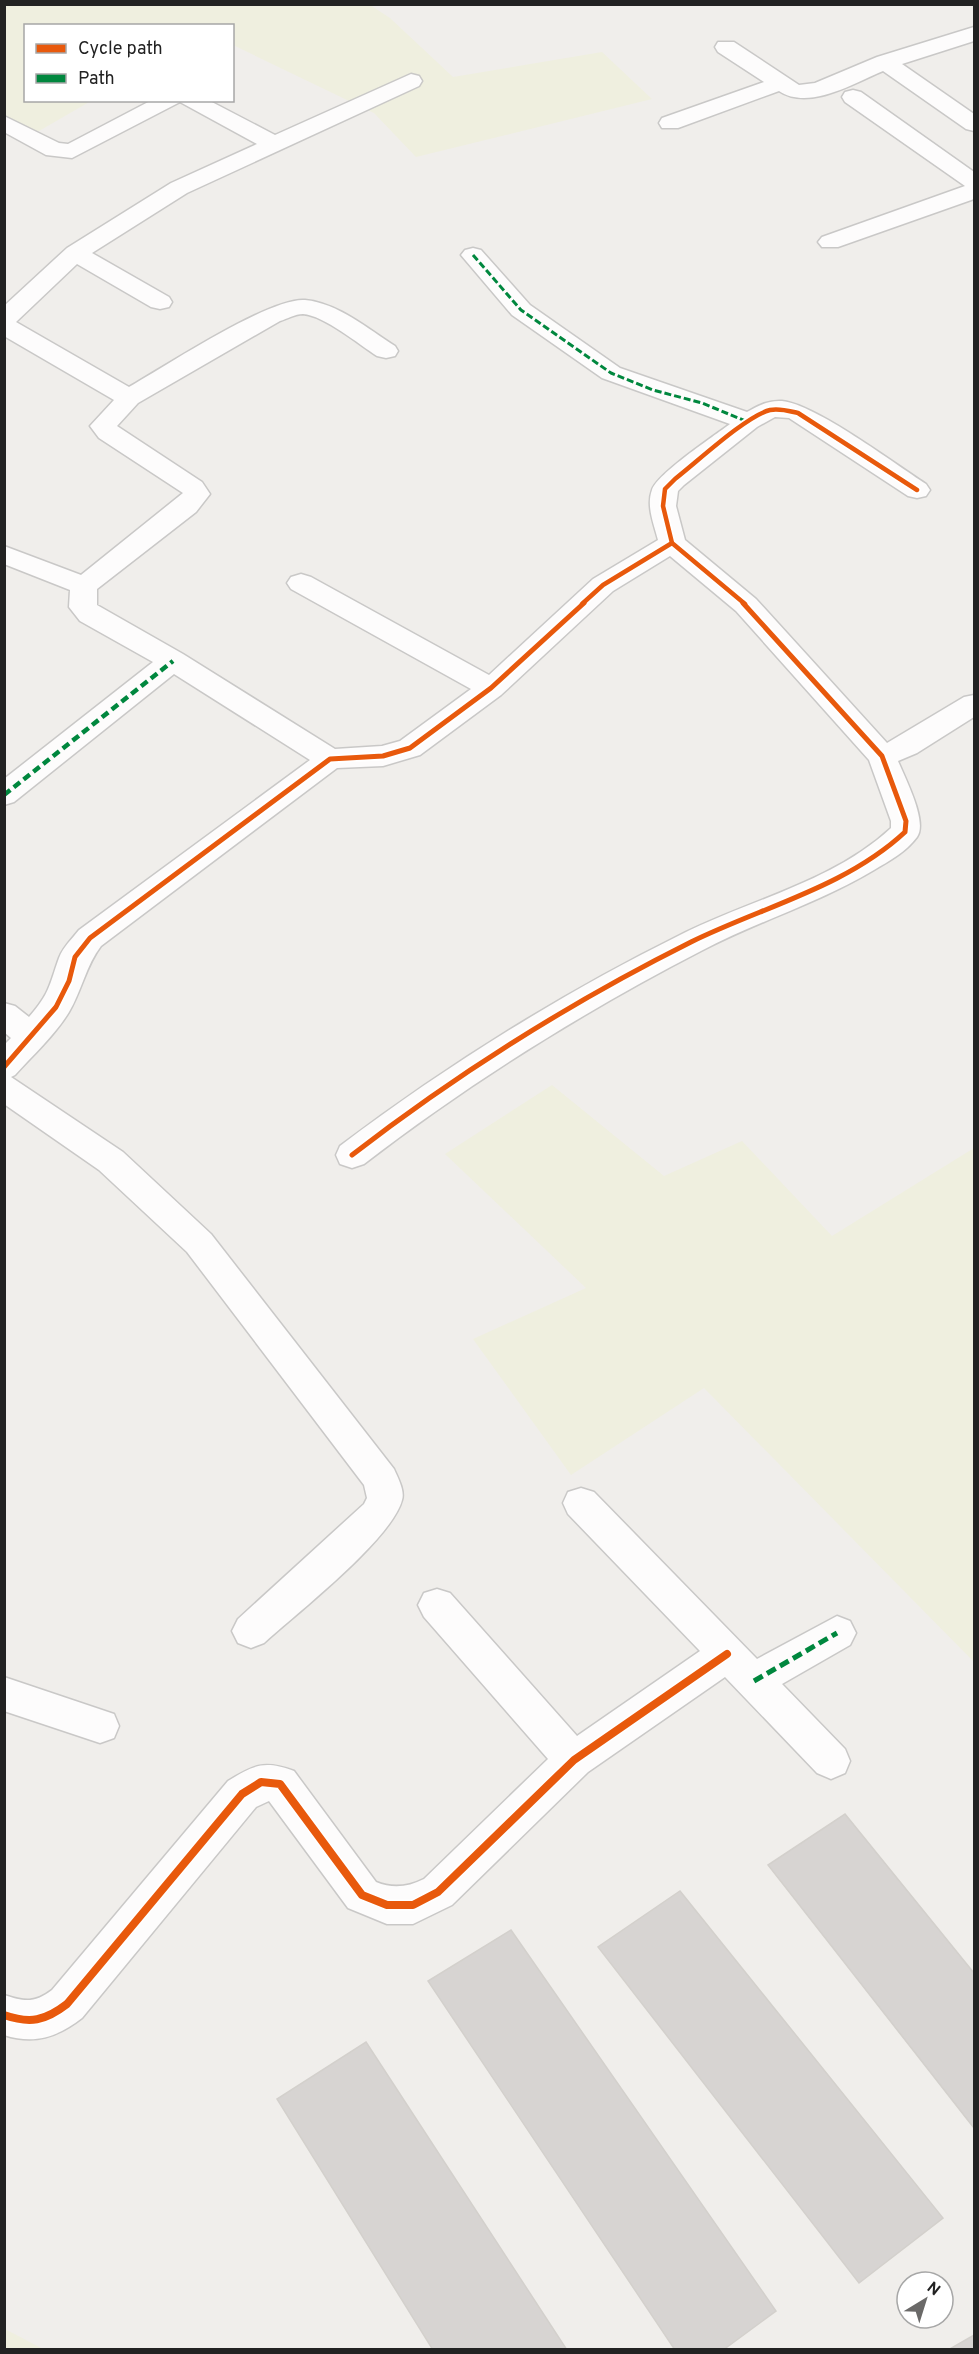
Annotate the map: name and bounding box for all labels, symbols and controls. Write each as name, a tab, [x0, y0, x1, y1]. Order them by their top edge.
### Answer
legend	[24, 24, 234, 102]
text: Cycle path	[78, 38, 163, 61]
text: Path	[78, 68, 115, 91]
north arrow	[895, 2270, 955, 2330]
text: N	[922, 2278, 944, 2301]

